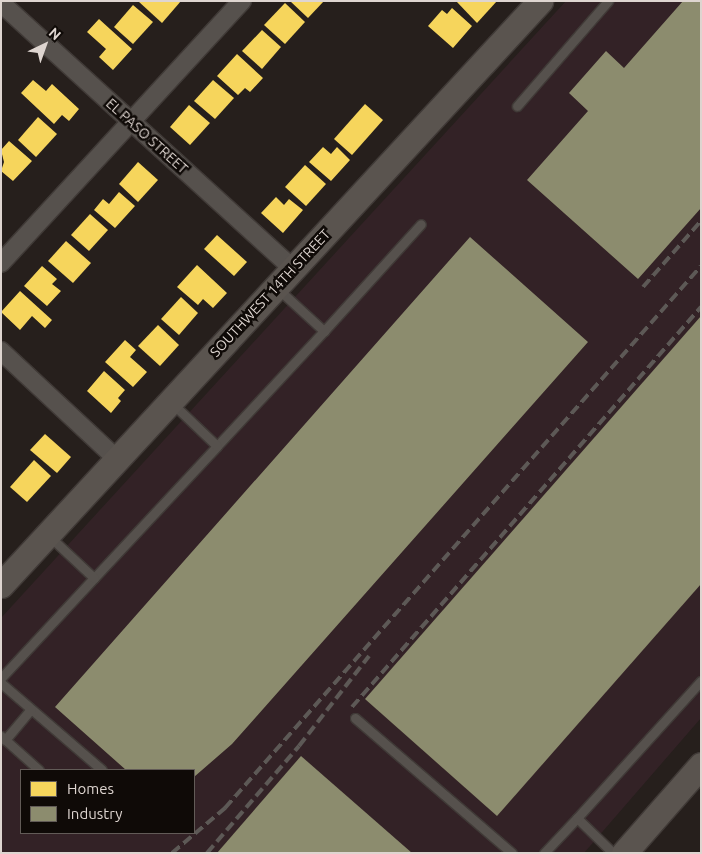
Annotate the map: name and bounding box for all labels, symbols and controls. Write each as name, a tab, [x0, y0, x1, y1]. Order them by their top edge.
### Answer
north arrow	[20, 20, 70, 70]
text: N	[46, 24, 64, 43]
street label: EL PASO STREET	[103, 95, 191, 177]
street label: SOUTHWEST 14TH STREET	[206, 226, 334, 360]
legend	[20, 769, 195, 834]
text: Homes	[67, 780, 114, 797]
text: Industry	[67, 805, 122, 822]

